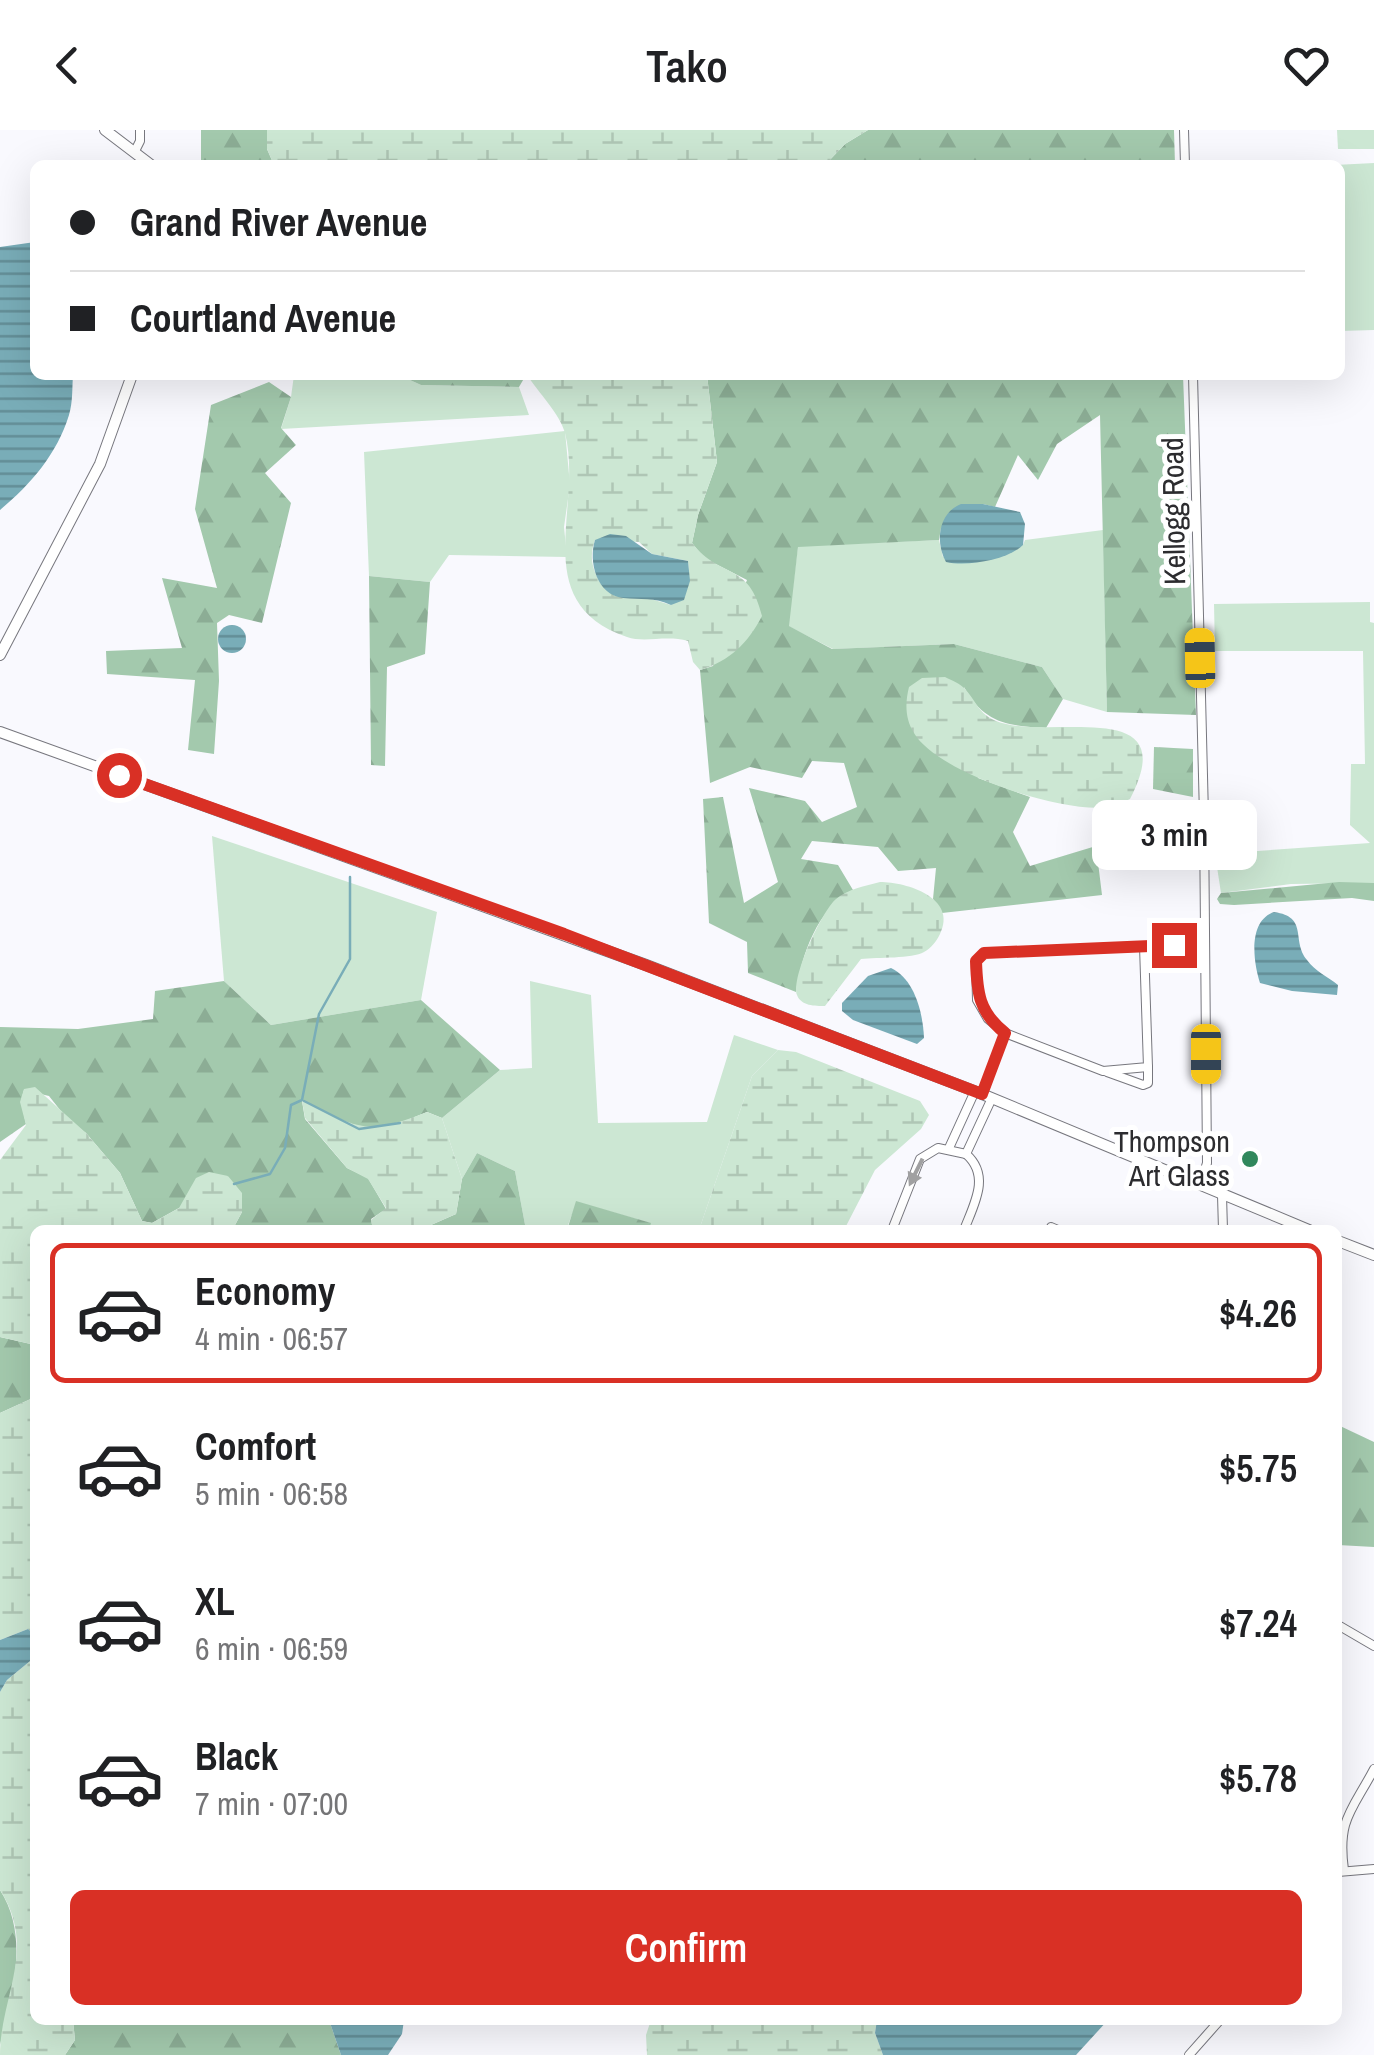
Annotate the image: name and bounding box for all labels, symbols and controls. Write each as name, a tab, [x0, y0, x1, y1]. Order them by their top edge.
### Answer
text: Tako	[646, 35, 728, 96]
icon: back	[40, 38, 95, 93]
icon: heart	[1279, 38, 1334, 93]
text: Grand River Avenue	[130, 197, 427, 248]
text: Courtland Avenue	[130, 293, 396, 344]
street label: Kellogg Road	[1152, 437, 1194, 585]
car	[1184, 628, 1216, 688]
route start	[97, 753, 142, 798]
callout: 3 min	[1092, 800, 1256, 870]
text: 3 min	[1141, 813, 1208, 856]
route end	[1152, 923, 1197, 968]
car	[1191, 1024, 1221, 1084]
place label: Thompson Art Glass	[1114, 1121, 1230, 1195]
marker: Thompson Art Glass	[1239, 1148, 1261, 1170]
one-way arrow	[908, 1157, 925, 1186]
text: Economy	[195, 1266, 335, 1317]
icon: car	[75, 1268, 165, 1358]
text: $4.26	[1219, 1288, 1297, 1339]
text: 4 min · 06:57	[195, 1317, 348, 1360]
text: Comfort	[195, 1421, 316, 1472]
icon: car	[75, 1423, 165, 1513]
text: $5.75	[1219, 1443, 1297, 1494]
text: 5 min · 06:58	[195, 1472, 348, 1515]
text: XL	[195, 1576, 235, 1627]
icon: car	[75, 1578, 165, 1668]
text: $7.24	[1219, 1598, 1297, 1649]
text: 6 min · 06:59	[195, 1627, 348, 1670]
text: Black	[195, 1731, 278, 1782]
icon: car	[75, 1733, 165, 1823]
text: $5.78	[1219, 1753, 1297, 1804]
text: 7 min · 07:00	[195, 1782, 348, 1825]
button: Confirm	[70, 1890, 1302, 2005]

